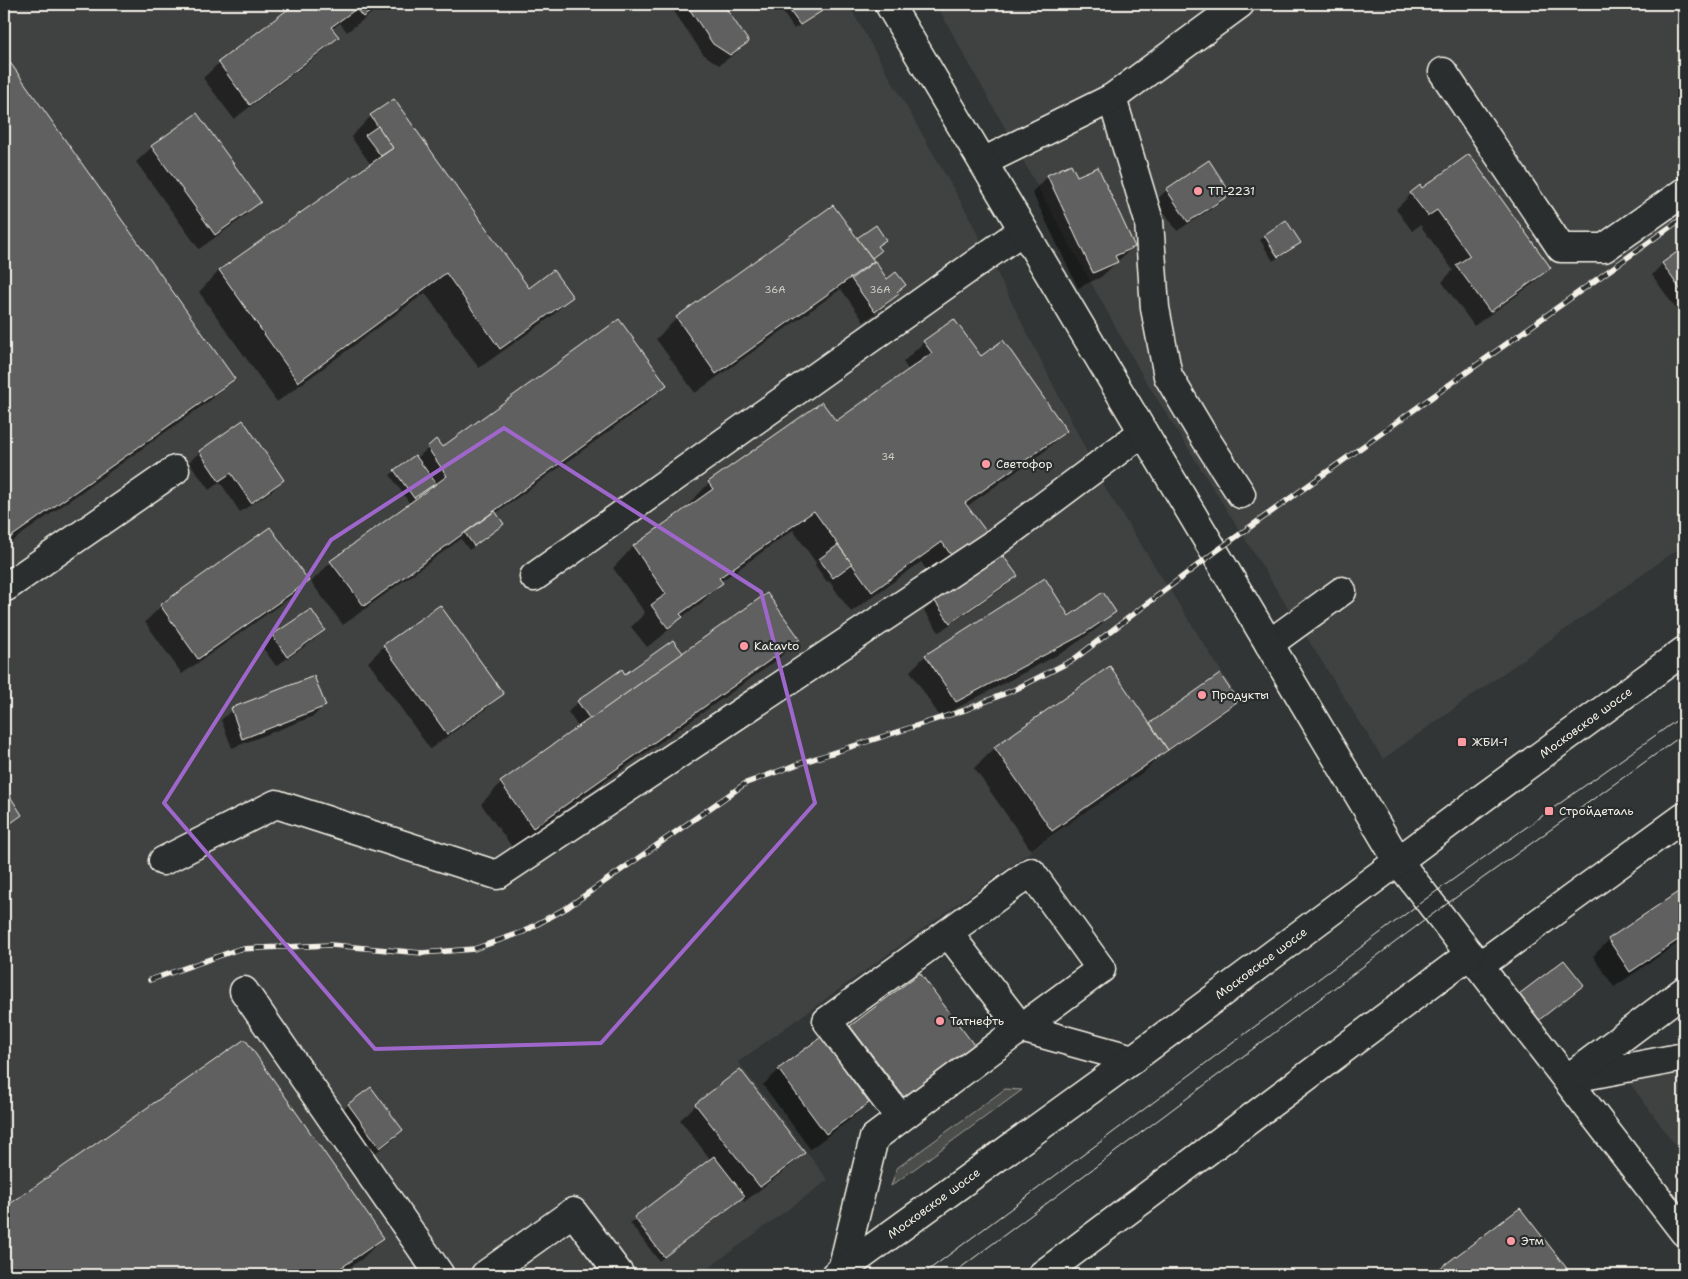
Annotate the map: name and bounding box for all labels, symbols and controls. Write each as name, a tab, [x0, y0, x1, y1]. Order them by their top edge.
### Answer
place label: ТП-2231	[1208, 183, 1255, 199]
marker: ТП-2231	[1192, 185, 1204, 197]
house number: 36А	[764, 283, 786, 296]
house number: 36А	[869, 283, 891, 296]
house number: 34	[881, 450, 895, 463]
place label: Светофор	[996, 456, 1053, 472]
marker: Светофор	[980, 458, 992, 470]
place label: Katavto	[754, 638, 799, 654]
marker: Katavto	[738, 640, 750, 652]
street label: Московское шоссе	[1536, 683, 1635, 762]
place label: Продукты	[1212, 687, 1269, 703]
marker: Продукты	[1196, 689, 1208, 701]
place label: ЖБИ-1	[1472, 734, 1508, 750]
marker: ЖБИ-1	[1456, 736, 1468, 748]
place label: Стройдеталь	[1559, 803, 1634, 819]
marker: Стройдеталь	[1543, 805, 1555, 817]
street label: Московское шоссе	[1212, 924, 1311, 1003]
place label: Татнефть	[950, 1013, 1004, 1029]
marker: Татнефть	[934, 1015, 946, 1027]
street label: Московское шоссе	[884, 1164, 984, 1242]
place label: Этм	[1521, 1233, 1544, 1249]
marker: Этм	[1505, 1235, 1517, 1247]

